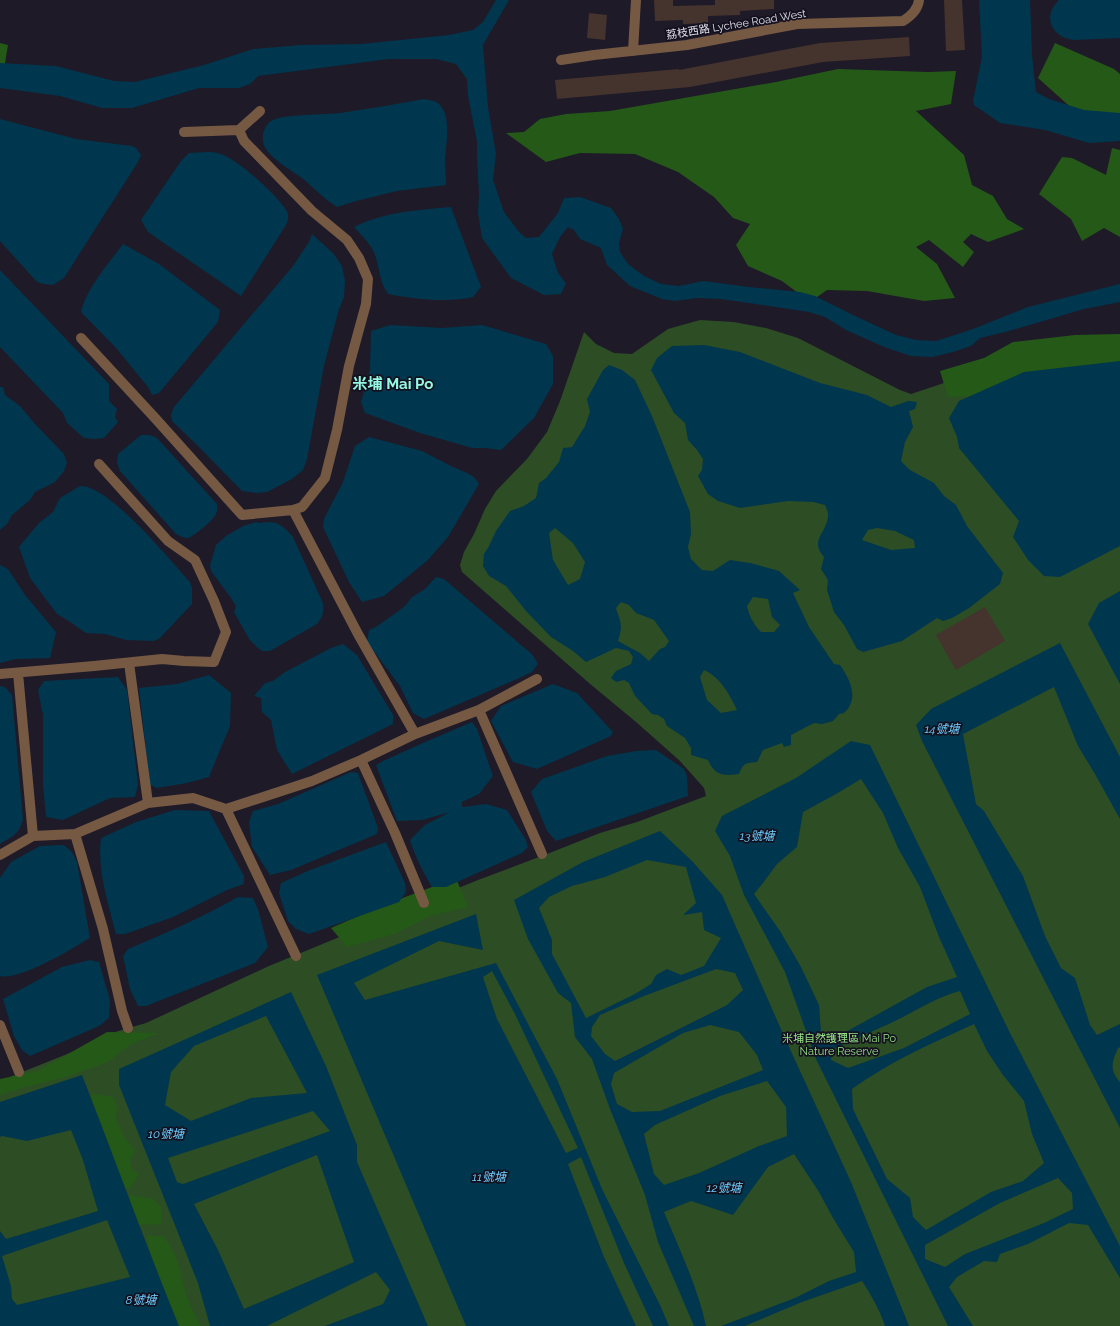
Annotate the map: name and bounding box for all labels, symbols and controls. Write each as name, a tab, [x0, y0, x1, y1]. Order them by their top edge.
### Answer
street label: 荔枝西路 Lychee Road West	[665, 7, 807, 42]
district label: 米埔 Mai Po	[353, 375, 433, 393]
water label: 14號塘	[924, 722, 962, 736]
water label: 13號塘	[739, 829, 777, 843]
park label: 米埔自然護理區 Mai Po Nature Reserve	[782, 1032, 896, 1058]
water label: 10號塘	[148, 1127, 186, 1141]
water label: 11號塘	[472, 1170, 508, 1184]
water label: 12號塘	[707, 1181, 743, 1195]
water label: 8號塘	[126, 1293, 158, 1307]

